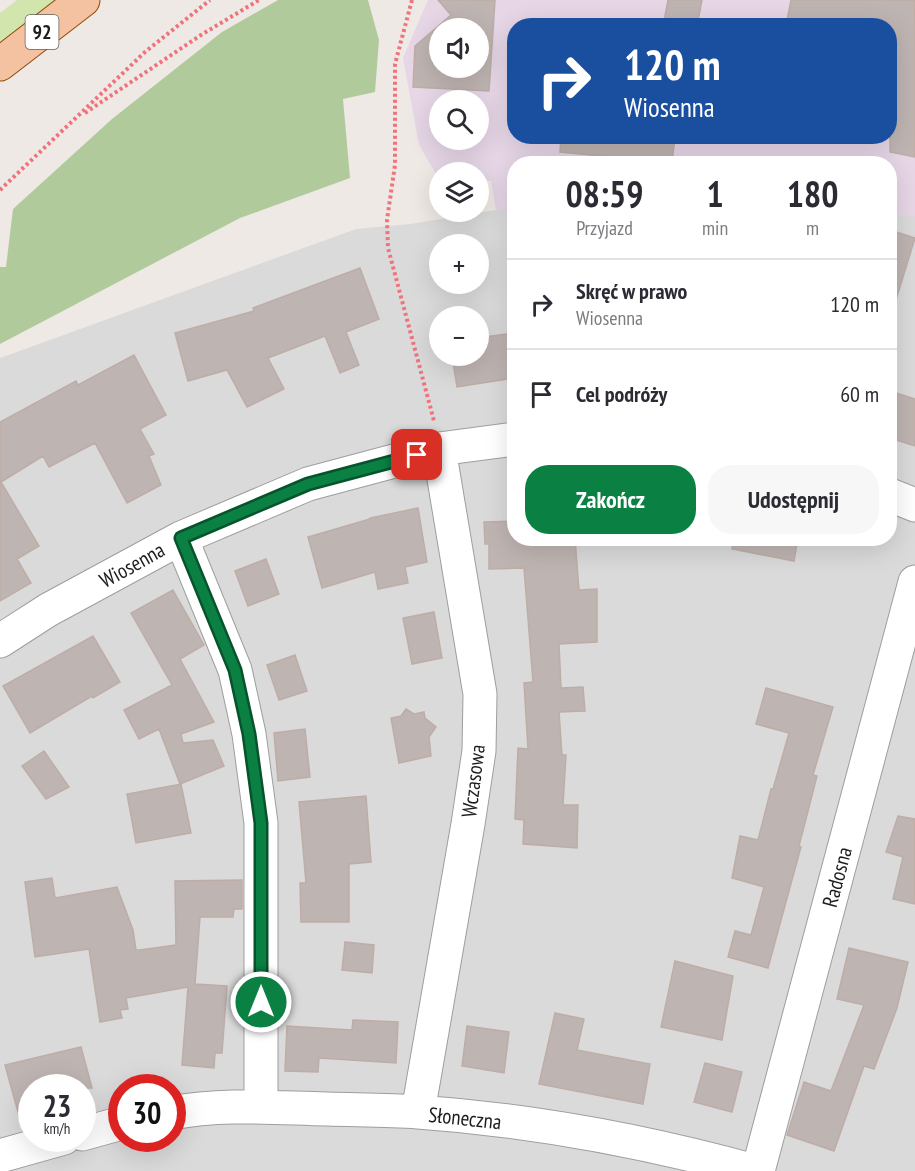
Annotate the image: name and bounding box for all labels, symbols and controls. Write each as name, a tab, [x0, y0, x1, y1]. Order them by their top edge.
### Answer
road number: 92	[26, 15, 58, 49]
map controls	[429, 18, 489, 366]
button: sound	[429, 18, 489, 78]
text: 120 m	[624, 37, 721, 92]
icon: right	[525, 42, 603, 120]
button: search	[429, 90, 489, 150]
text: Wiosenna	[624, 90, 714, 124]
button: layers	[429, 162, 489, 222]
text: 08:59	[566, 170, 643, 217]
text: 1	[706, 170, 724, 217]
text: 180	[787, 170, 838, 217]
text: Przyjazd	[576, 215, 633, 241]
text: min	[702, 215, 728, 241]
text: m	[806, 215, 819, 241]
button: +	[429, 234, 489, 294]
text: Skręć w prawo	[576, 277, 687, 305]
icon: right	[525, 288, 558, 321]
text: 120 m	[830, 290, 879, 318]
text: Wiosenna	[576, 305, 643, 331]
button: −	[429, 306, 489, 366]
icon: arrive	[525, 378, 558, 411]
text: Cel podróży	[576, 380, 667, 408]
text: 60 m	[840, 380, 879, 408]
pin	[391, 429, 442, 480]
icon: arrive	[400, 438, 433, 471]
button: Zakończ	[525, 465, 696, 534]
button: Udostępnij	[708, 465, 879, 534]
street label: Wiosenna	[95, 536, 169, 594]
street label: Wczasowa	[455, 743, 491, 819]
street label: Radosna	[816, 844, 858, 910]
position arrow	[229, 970, 293, 1034]
speed limit sign: 30	[108, 1074, 186, 1152]
text: 23	[43, 1086, 71, 1125]
street label: Słoneczna	[427, 1101, 503, 1135]
text: km/h	[44, 1119, 70, 1138]

